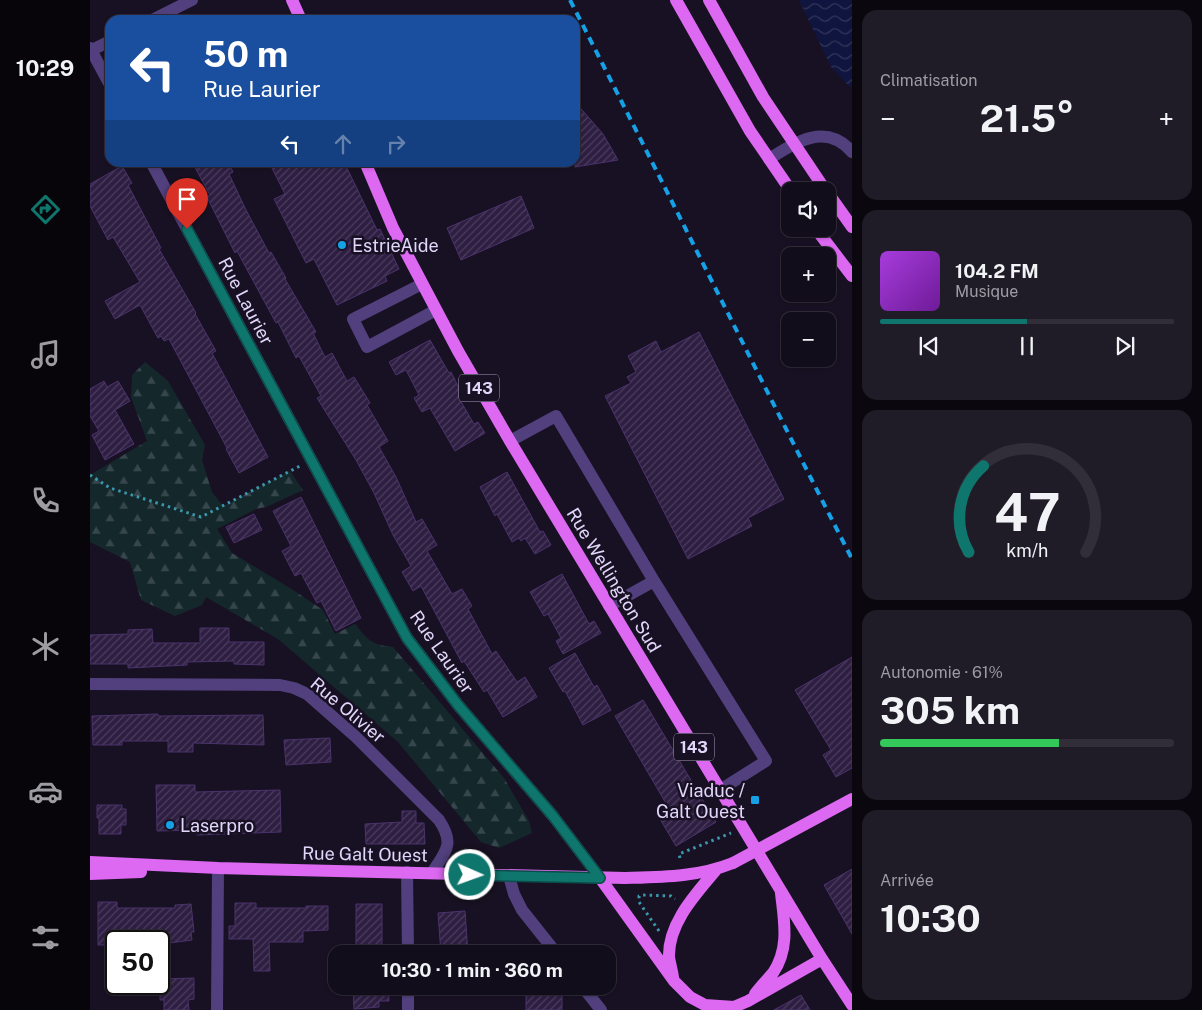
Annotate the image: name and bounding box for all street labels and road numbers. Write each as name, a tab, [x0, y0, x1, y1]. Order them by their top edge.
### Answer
street label: Rue Laurier	[214, 254, 278, 348]
road number: 143	[459, 374, 499, 402]
street label: Rue Wellington Sud	[563, 504, 665, 656]
street label: Rue Laurier	[406, 607, 478, 697]
street label: Rue Olivier	[307, 673, 389, 747]
road number: 143	[674, 734, 714, 760]
street label: Rue Galt Ouest	[302, 842, 428, 866]

